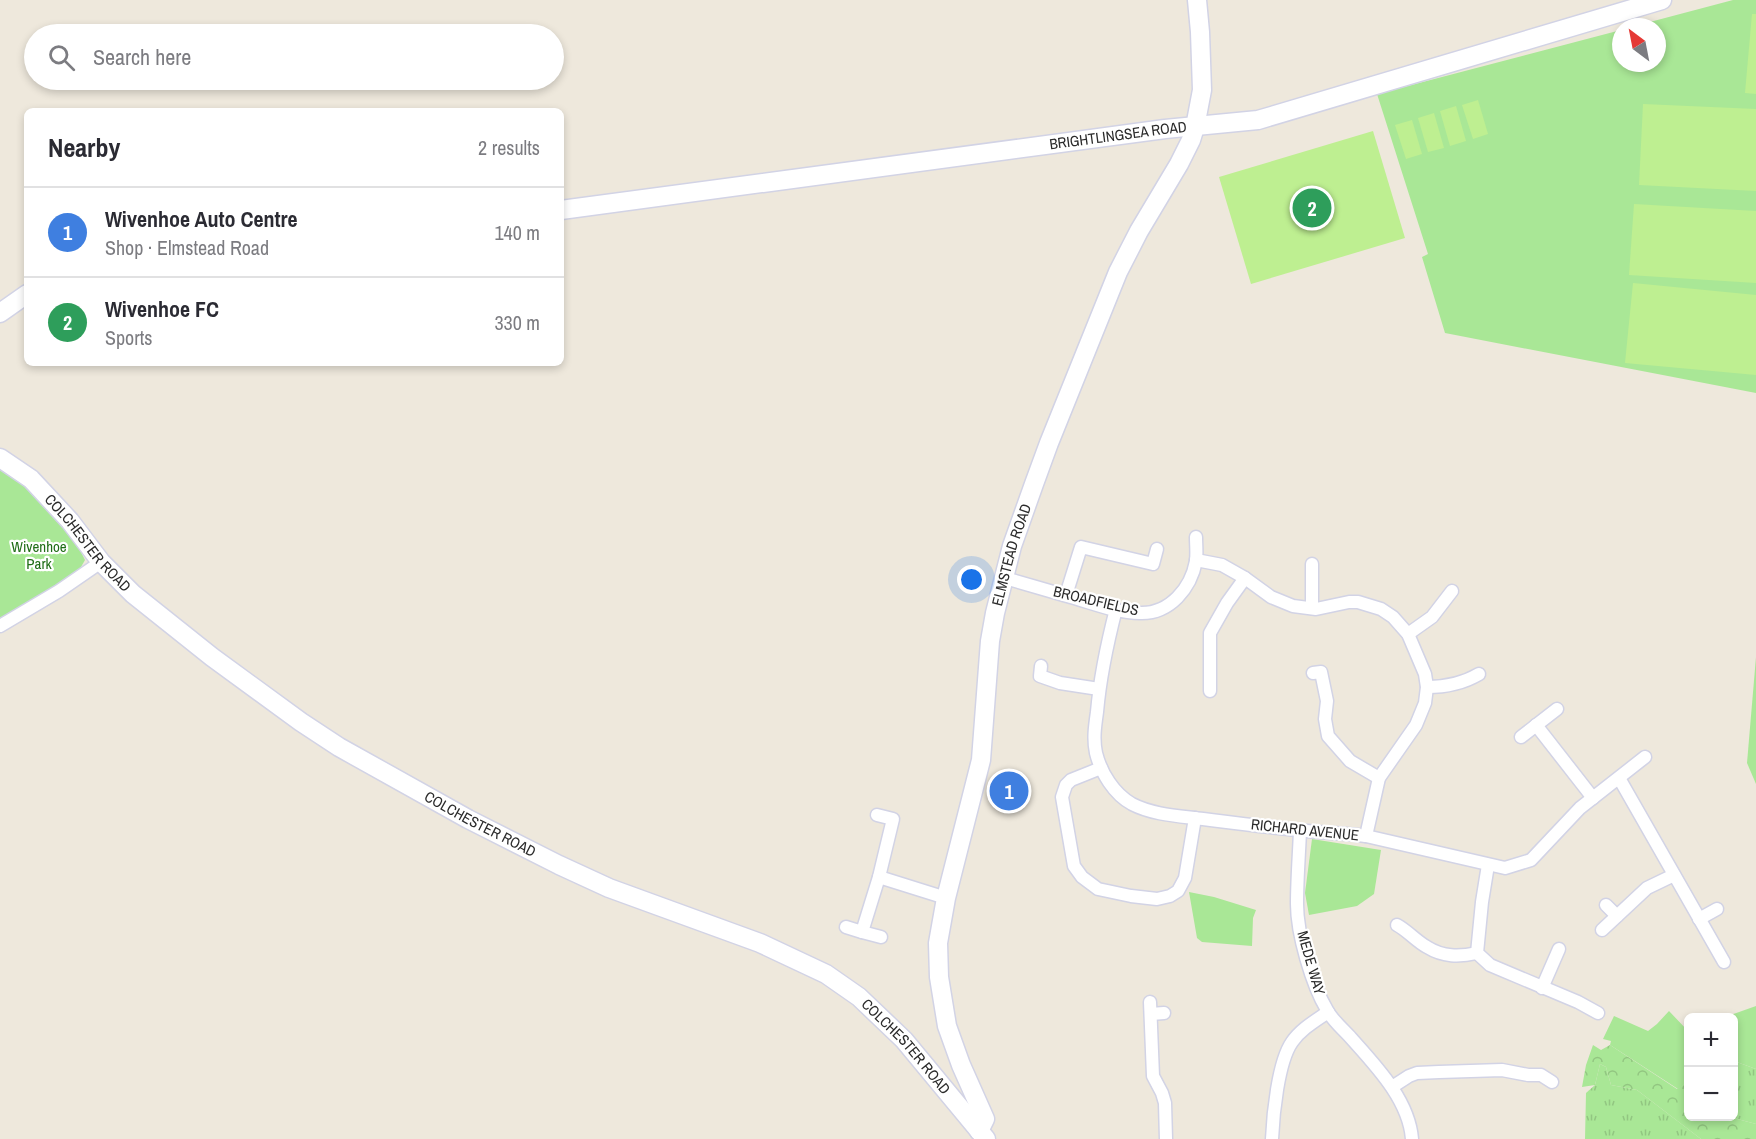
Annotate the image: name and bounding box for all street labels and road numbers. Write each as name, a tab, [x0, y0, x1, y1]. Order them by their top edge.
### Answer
street label: BRIGHTLINGSEA ROAD	[1048, 116, 1188, 154]
street label: COLCHESTER ROAD	[40, 489, 136, 596]
street label: ELMSTEAD ROAD	[986, 501, 1036, 608]
street label: BROADFIELDS	[1051, 581, 1141, 621]
street label: COLCHESTER ROAD	[421, 786, 540, 862]
street label: RICHARD AVENUE	[1250, 813, 1360, 846]
street label: MEDE WAY	[1292, 928, 1331, 998]
street label: COLCHESTER ROAD	[857, 994, 956, 1099]

